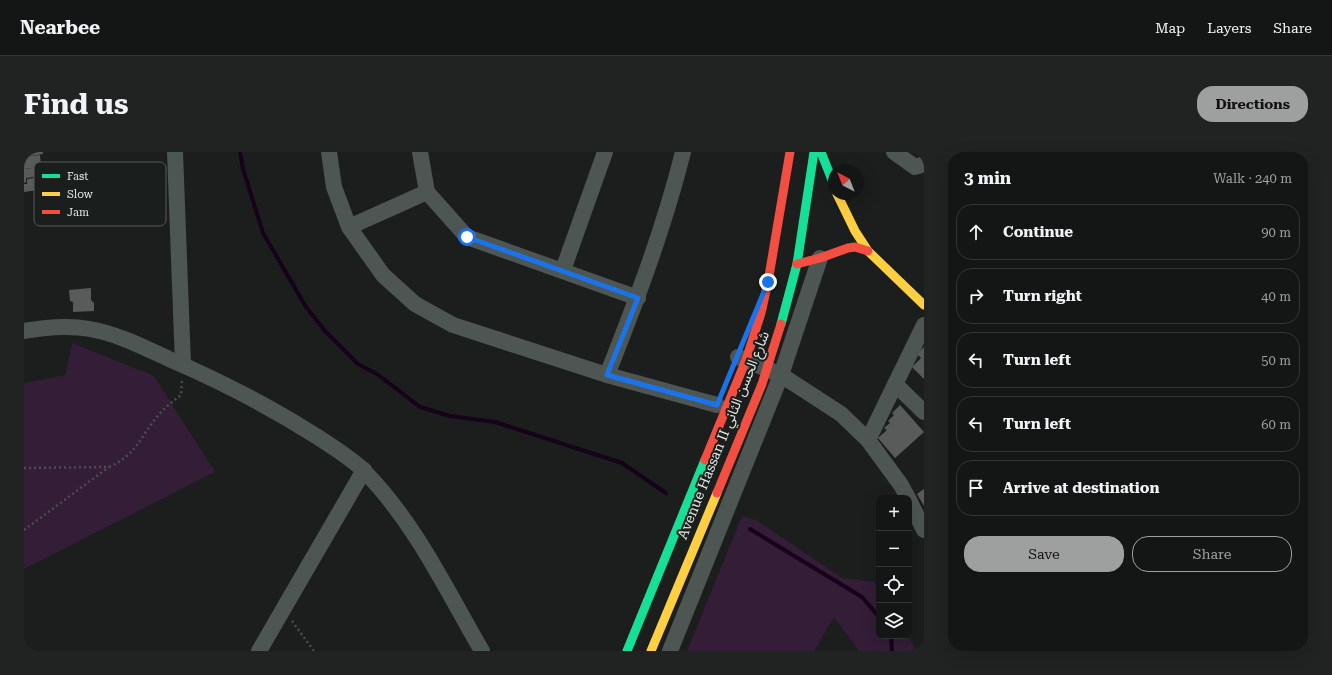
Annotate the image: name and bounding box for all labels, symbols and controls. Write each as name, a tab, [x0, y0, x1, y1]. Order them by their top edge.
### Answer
text: Nearbee	[20, 16, 100, 39]
text: Map	[1155, 20, 1185, 36]
text: Layers	[1207, 20, 1251, 36]
text: Share	[1273, 20, 1312, 36]
button: Directions	[1197, 86, 1308, 122]
text: Find us	[24, 88, 128, 121]
legend	[34, 162, 166, 226]
north arrow	[828, 164, 864, 200]
text: 3 min	[964, 168, 1011, 188]
text: Fast	[67, 170, 88, 183]
text: Walk · 240 m	[1213, 171, 1292, 186]
text: Slow	[67, 188, 94, 201]
text: Jam	[67, 206, 89, 219]
icon: ahead	[965, 221, 987, 243]
text: Continue	[1003, 223, 1073, 241]
text: 90 m	[1261, 225, 1291, 240]
route start	[458, 228, 476, 246]
route end	[759, 273, 777, 291]
icon: right	[965, 285, 987, 307]
text: Turn right	[1003, 287, 1082, 305]
text: 40 m	[1261, 289, 1291, 304]
street label: Avenue Hassan II شارع الحسن الثاني	[674, 329, 775, 543]
icon: left	[965, 349, 987, 371]
text: Turn left	[1003, 351, 1071, 369]
text: 50 m	[1261, 353, 1291, 368]
icon: left	[965, 413, 987, 435]
text: Turn left	[1003, 415, 1071, 433]
text: 60 m	[1261, 417, 1291, 432]
icon: arrive	[965, 477, 987, 499]
text: Arrive at destination	[1003, 479, 1159, 497]
map controls	[876, 495, 912, 639]
button: +	[876, 495, 912, 531]
button: −	[876, 531, 912, 567]
button: Save	[964, 536, 1124, 572]
button: Share	[1132, 536, 1292, 572]
button: locate	[876, 567, 912, 603]
button: layers	[876, 603, 912, 639]

